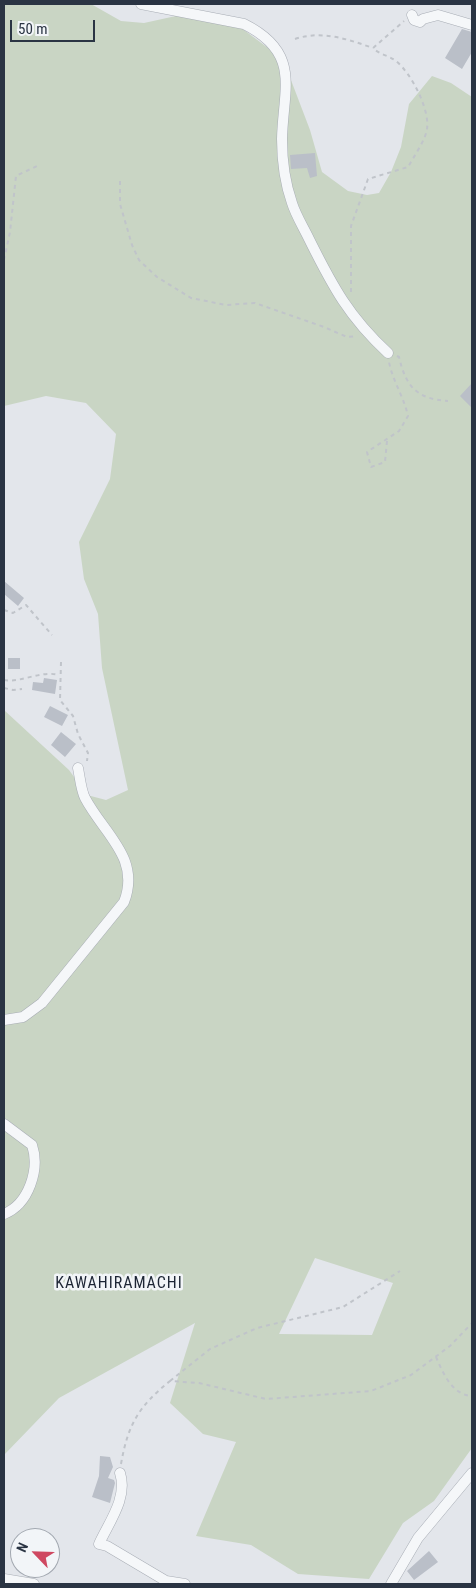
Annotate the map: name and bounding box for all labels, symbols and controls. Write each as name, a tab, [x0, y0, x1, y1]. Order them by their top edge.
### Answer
scale bar	[12, 10, 98, 42]
text: 50 m	[18, 20, 48, 38]
district label: KAWAHIRAMACHI	[54, 1274, 184, 1294]
north arrow	[10, 1528, 60, 1578]
text: N	[13, 1540, 31, 1554]

